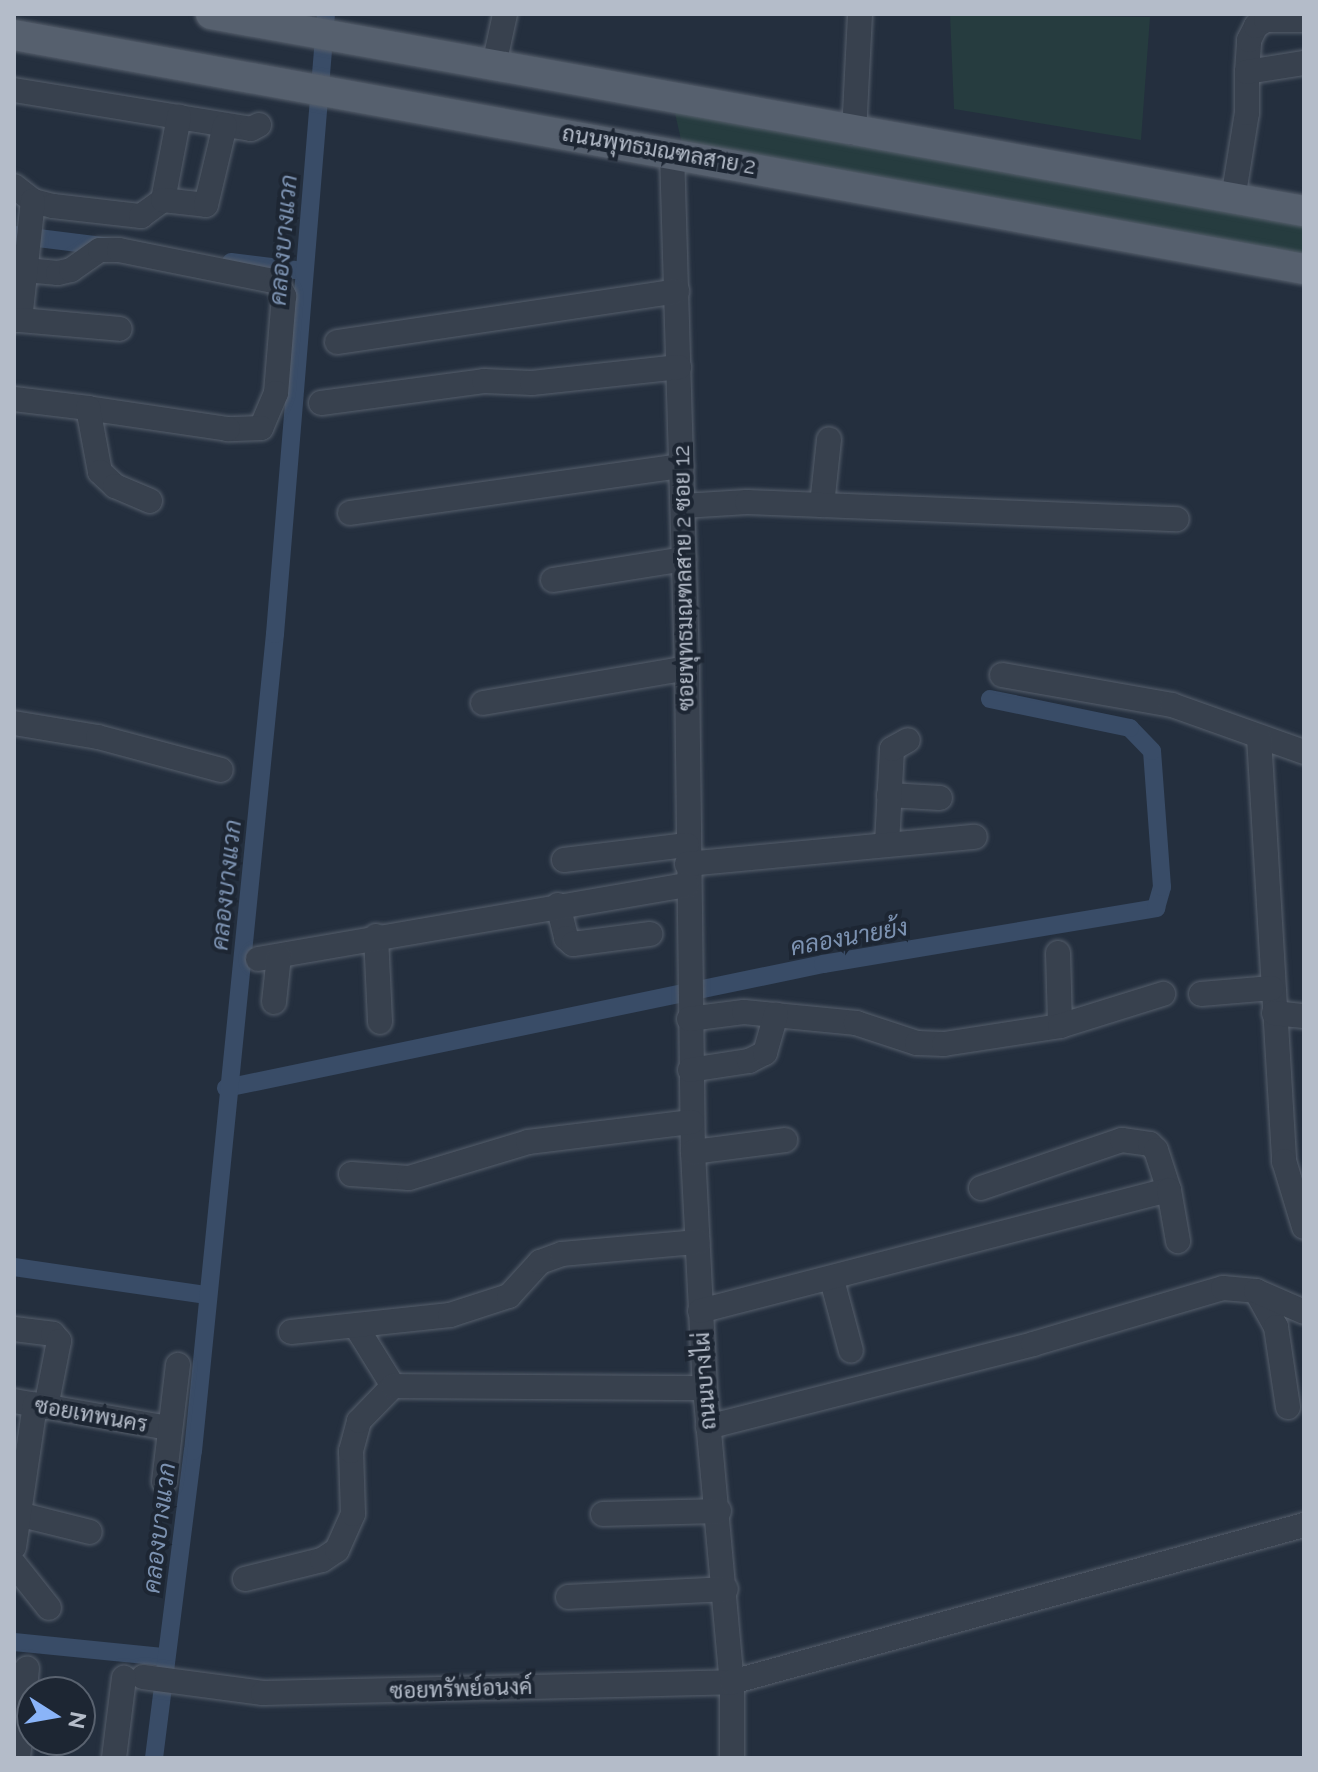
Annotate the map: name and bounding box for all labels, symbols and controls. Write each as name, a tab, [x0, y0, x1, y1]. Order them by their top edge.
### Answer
street label: ถนนพุทธมณฑลสาย 2	[560, 120, 758, 180]
water label: คลองบางแวก	[263, 173, 303, 307]
street label: ซอยพุทธมณฑลสาย 2 ซอย 12	[668, 445, 700, 711]
water label: คลองบางแวก	[205, 818, 247, 952]
water label: คลองนายย้ง	[788, 913, 910, 961]
street label: ถนนบางไผ่	[688, 1331, 722, 1431]
street label: ซอยเทพนคร	[33, 1392, 149, 1438]
water label: คลองบางแวก	[137, 1461, 181, 1595]
street label: ซอยทรัพย์อนงค์	[389, 1673, 533, 1705]
north arrow	[16, 1676, 96, 1756]
text: N	[63, 1709, 92, 1731]

